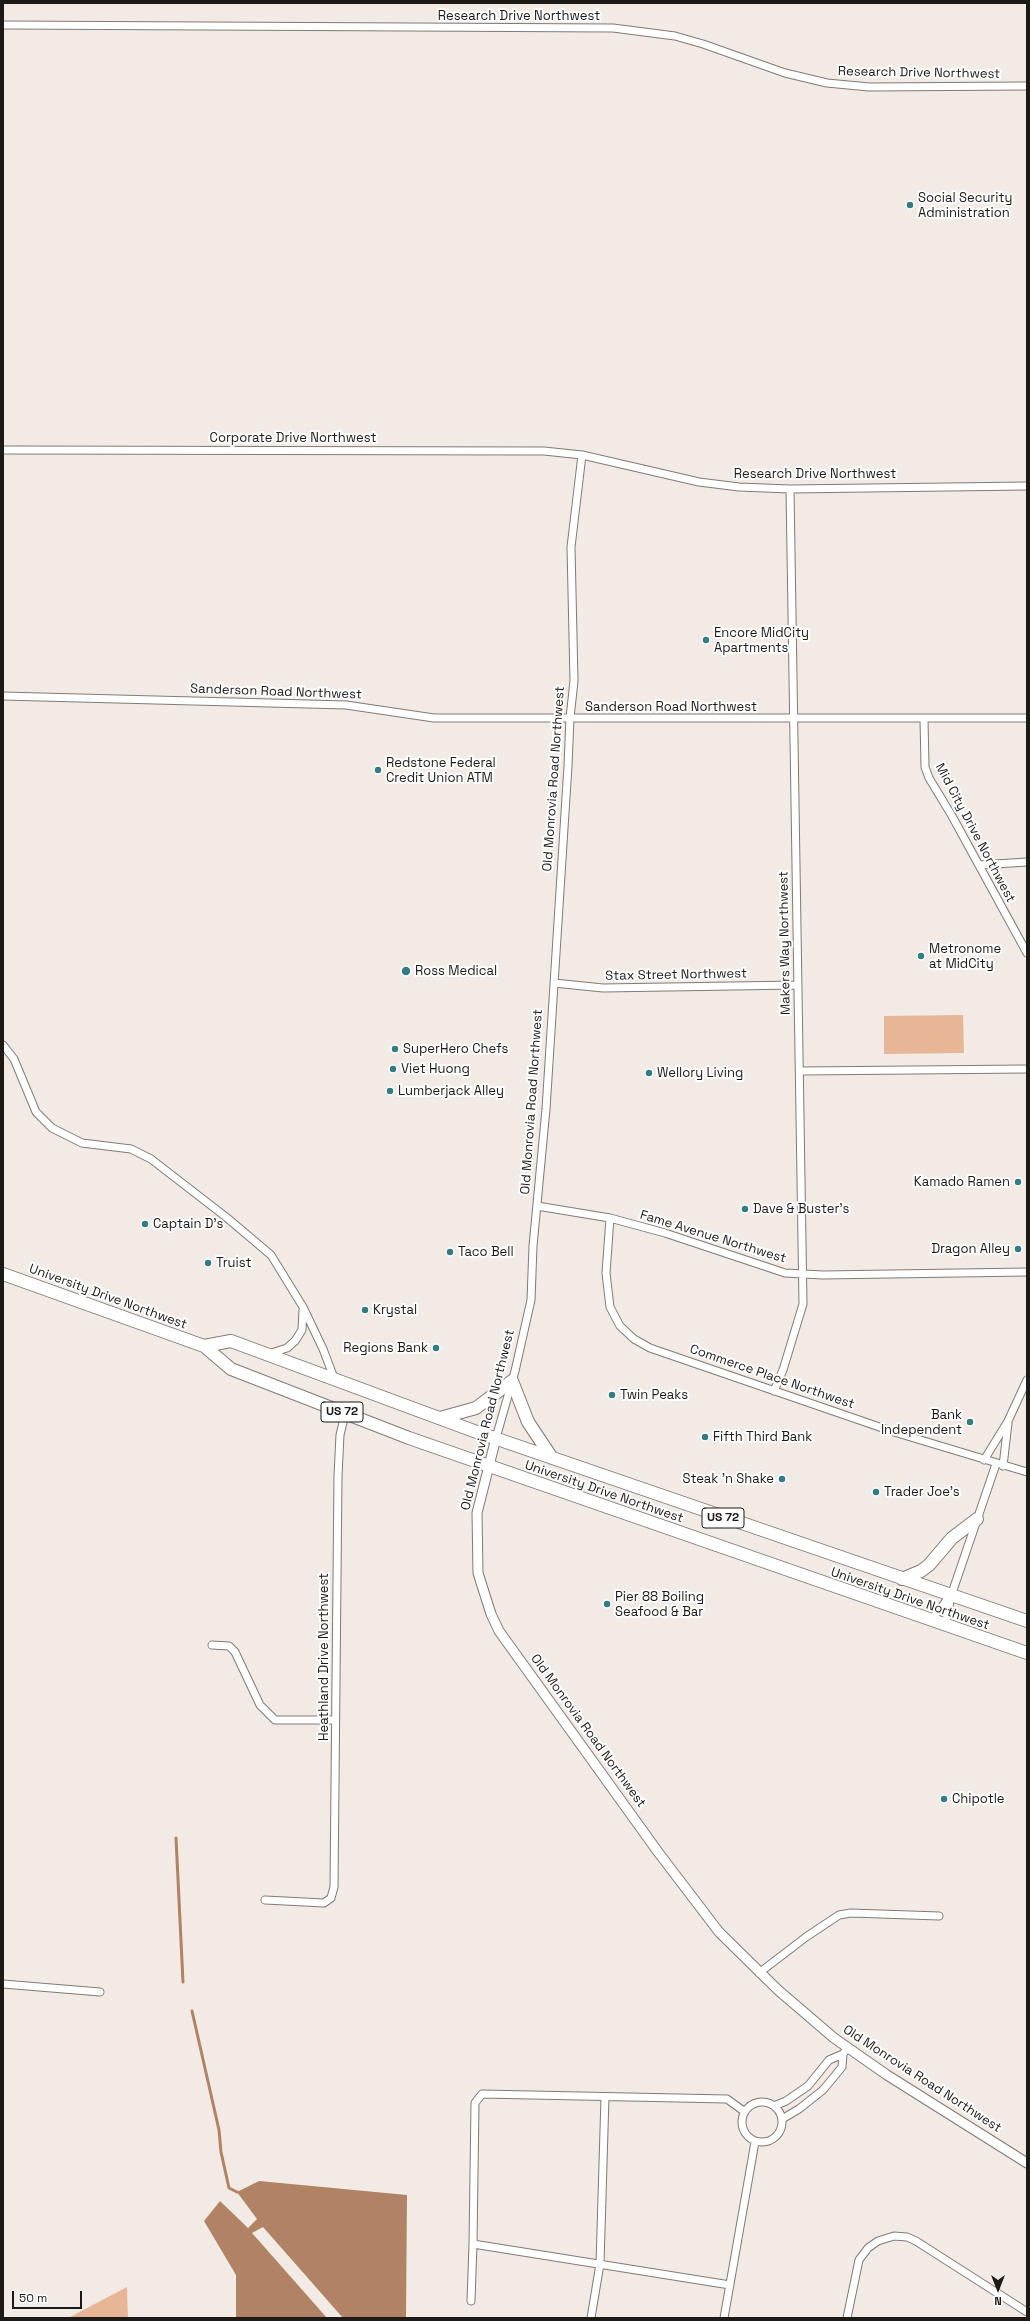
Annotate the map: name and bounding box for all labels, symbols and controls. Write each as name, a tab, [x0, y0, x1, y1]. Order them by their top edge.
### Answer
street label: Research Drive Northwest	[438, 8, 600, 24]
street label: Research Drive Northwest	[838, 64, 1000, 82]
place label: Social Security Administration	[918, 190, 1012, 221]
marker: Social Security Administration	[905, 200, 915, 210]
street label: Corporate Drive Northwest	[210, 430, 376, 446]
street label: Research Drive Northwest	[734, 466, 896, 482]
place label: Encore MidCity Apartments	[714, 625, 809, 656]
marker: Encore MidCity Apartments	[701, 635, 711, 645]
street label: Sanderson Road Northwest	[190, 681, 362, 703]
street label: Old Monrovia Road Northwest	[540, 686, 568, 872]
street label: Sanderson Road Northwest	[585, 699, 757, 715]
place label: Redstone Federal Credit Union ATM	[386, 755, 496, 786]
street label: Mid City Drive Northwest	[932, 761, 1018, 905]
marker: Redstone Federal Credit Union ATM	[373, 765, 383, 775]
street label: Makers Way Northwest	[776, 871, 794, 1015]
place label: Metronome at MidCity	[929, 941, 1001, 972]
marker: Metronome at MidCity	[916, 951, 926, 961]
place label: Ross Medical	[415, 963, 497, 979]
marker: Ross Medical	[400, 965, 412, 977]
street label: Stax Street Northwest	[605, 966, 747, 984]
street label: Old Monrovia Road Northwest	[518, 1009, 546, 1195]
place label: SuperHero Chefs	[403, 1041, 508, 1057]
marker: SuperHero Chefs	[390, 1044, 400, 1054]
place label: Viet Huong	[401, 1061, 470, 1077]
marker: Viet Huong	[388, 1064, 398, 1074]
place label: Wellory Living	[657, 1065, 743, 1081]
marker: Wellory Living	[644, 1068, 654, 1078]
place label: Lumberjack Alley	[398, 1083, 504, 1099]
marker: Lumberjack Alley	[385, 1086, 395, 1096]
place label: Kamado Ramen	[914, 1174, 1010, 1190]
marker: Kamado Ramen	[1013, 1177, 1023, 1187]
place label: Dave & Buster's	[753, 1201, 849, 1217]
marker: Dave & Buster's	[740, 1204, 750, 1214]
street label: Fame Avenue Northwest	[638, 1207, 788, 1267]
place label: Captain D's	[153, 1216, 223, 1232]
marker: Captain D's	[140, 1219, 150, 1229]
place label: Dragon Alley	[931, 1241, 1010, 1257]
place label: Taco Bell	[458, 1244, 514, 1260]
marker: Dragon Alley	[1013, 1244, 1023, 1254]
marker: Taco Bell	[445, 1247, 455, 1257]
place label: Truist	[216, 1255, 251, 1271]
marker: Truist	[203, 1258, 213, 1268]
street label: University Drive Northwest	[27, 1261, 189, 1333]
place label: Krystal	[373, 1302, 417, 1318]
marker: Krystal	[360, 1305, 370, 1315]
street label: Old Monrovia Road Northwest	[458, 1328, 518, 1512]
place label: Regions Bank	[343, 1340, 428, 1356]
street label: Commerce Place Northwest	[688, 1341, 856, 1413]
marker: Regions Bank	[431, 1343, 441, 1353]
place label: Twin Peaks	[620, 1387, 688, 1403]
marker: Twin Peaks	[607, 1390, 617, 1400]
road number: US 72	[321, 1402, 363, 1422]
place label: Bank Independent	[881, 1407, 962, 1438]
marker: Bank Independent	[965, 1417, 975, 1427]
place label: Fifth Third Bank	[713, 1429, 812, 1445]
marker: Fifth Third Bank	[700, 1432, 710, 1442]
street label: University Drive Northwest	[523, 1457, 685, 1527]
place label: Steak 'n Shake	[682, 1471, 774, 1487]
marker: Steak 'n Shake	[777, 1474, 787, 1484]
place label: Trader Joe's	[884, 1484, 960, 1500]
marker: Trader Joe's	[871, 1487, 881, 1497]
road number: US 72	[702, 1508, 744, 1528]
street label: University Drive Northwest	[829, 1564, 991, 1634]
street label: Heathland Drive Northwest	[316, 1573, 332, 1741]
place label: Pier 88 Boiling Seafood & Bar	[615, 1589, 704, 1620]
marker: Pier 88 Boiling Seafood & Bar	[602, 1599, 612, 1609]
street label: Old Monrovia Road Northwest	[527, 1651, 649, 1811]
place label: Chipotle	[952, 1791, 1005, 1807]
marker: Chipotle	[939, 1794, 949, 1804]
street label: Old Monrovia Road Northwest	[840, 2022, 1004, 2136]
north arrow	[978, 2269, 1018, 2309]
scale bar	[14, 2283, 84, 2309]
text: 50 m	[19, 2290, 47, 2306]
text: N	[994, 2294, 1002, 2308]

